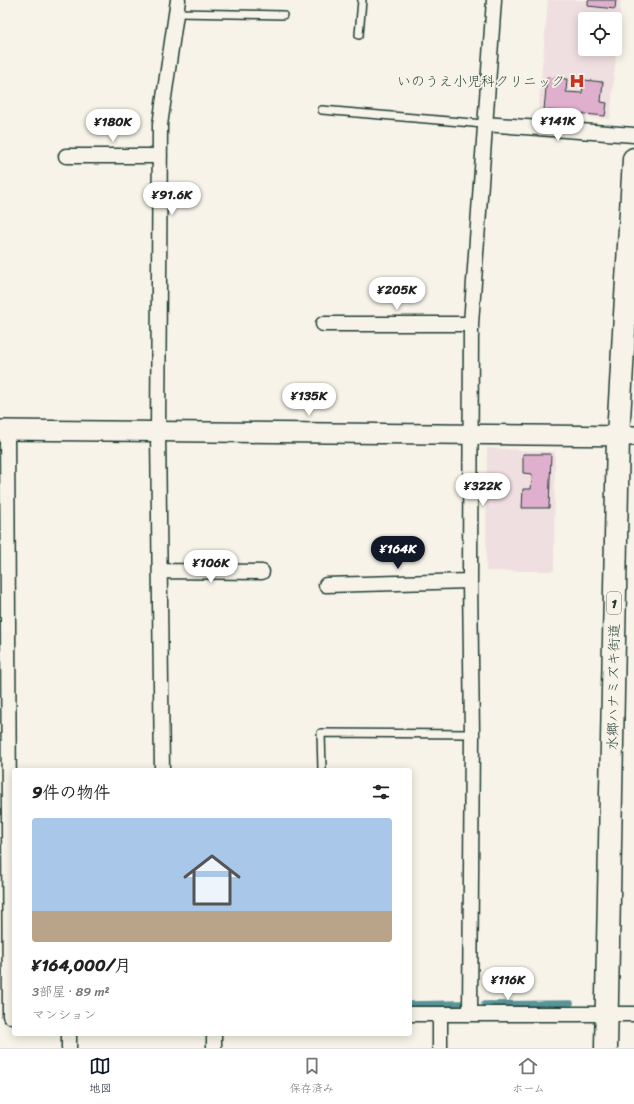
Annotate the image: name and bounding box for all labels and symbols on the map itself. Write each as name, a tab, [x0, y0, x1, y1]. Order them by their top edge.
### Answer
place label: いのうえ小児科クリニック	[397, 69, 565, 94]
hospital icon: いのうえ小児科クリニック	[568, 72, 586, 90]
pin: ¥141K	[530, 108, 586, 142]
pin: ¥180K	[85, 109, 141, 143]
pin: ¥91.6K	[139, 182, 205, 216]
pin: ¥205K	[369, 277, 425, 311]
pin: ¥135K	[281, 383, 337, 417]
pin: ¥322K	[455, 473, 511, 507]
pin: ¥164K	[370, 536, 426, 570]
pin: ¥106K	[183, 550, 239, 584]
road number: 1	[607, 592, 621, 614]
street label: 水郷ハナミズキ街道	[600, 624, 627, 750]
pin: ¥116K	[480, 967, 536, 1001]

